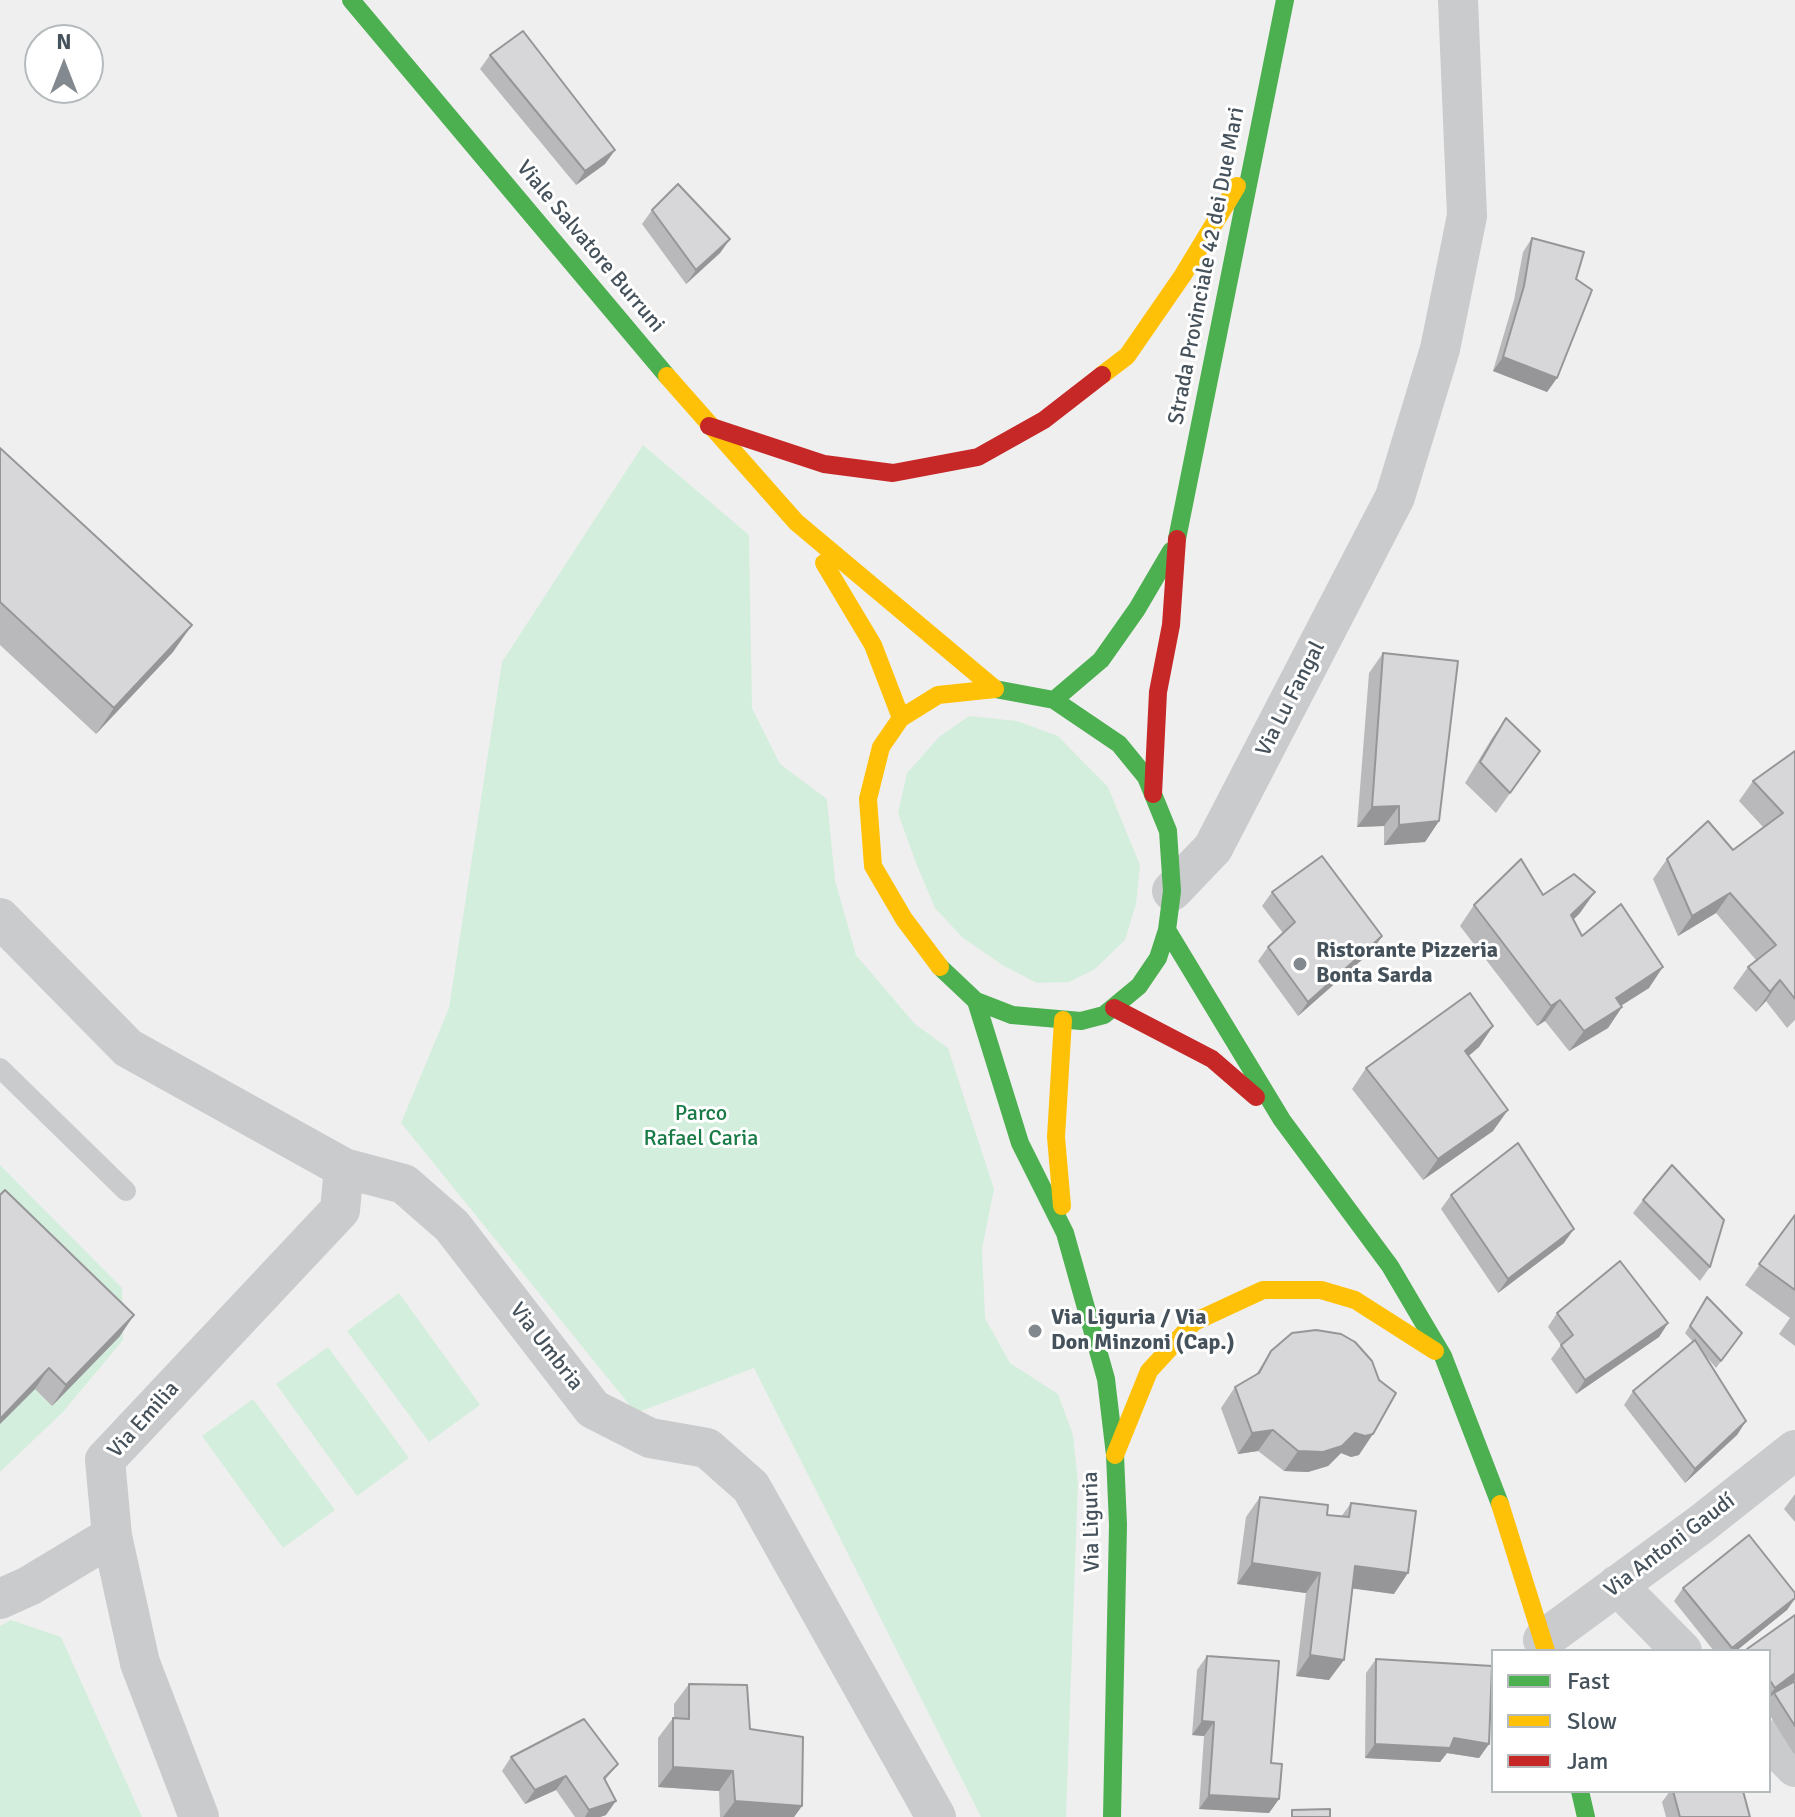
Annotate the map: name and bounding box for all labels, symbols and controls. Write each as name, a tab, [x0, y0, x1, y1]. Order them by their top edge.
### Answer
north arrow	[24, 24, 104, 104]
text: N	[56, 28, 72, 55]
street label: Strada Provinciale 42 dei Due Mari	[1163, 105, 1251, 427]
street label: Viale Salvatore Burruni	[510, 156, 670, 338]
street label: Via Lu Fangal	[1251, 637, 1331, 761]
place label: Ristorante Pizzeria Bonta Sarda	[1316, 938, 1498, 990]
marker: Ristorante Pizzeria Bonta Sarda	[1291, 955, 1309, 973]
park label: Parco Rafael Caria	[644, 1101, 758, 1152]
street label: Via Umbria	[504, 1298, 588, 1396]
place label: Via Liguria / Via Don Minzoni (Cap.)	[1051, 1305, 1235, 1356]
marker: Via Liguria / Via Don Minzoni (Cap.)	[1026, 1322, 1044, 1340]
street label: Via Emilia	[103, 1376, 185, 1464]
street label: Via Liguria	[1078, 1471, 1106, 1573]
street label: Via Antoni Gaudí	[1599, 1488, 1741, 1604]
legend	[1491, 1649, 1771, 1793]
text: Fast	[1567, 1666, 1610, 1696]
text: Slow	[1567, 1706, 1617, 1736]
text: Jam	[1567, 1746, 1608, 1776]

